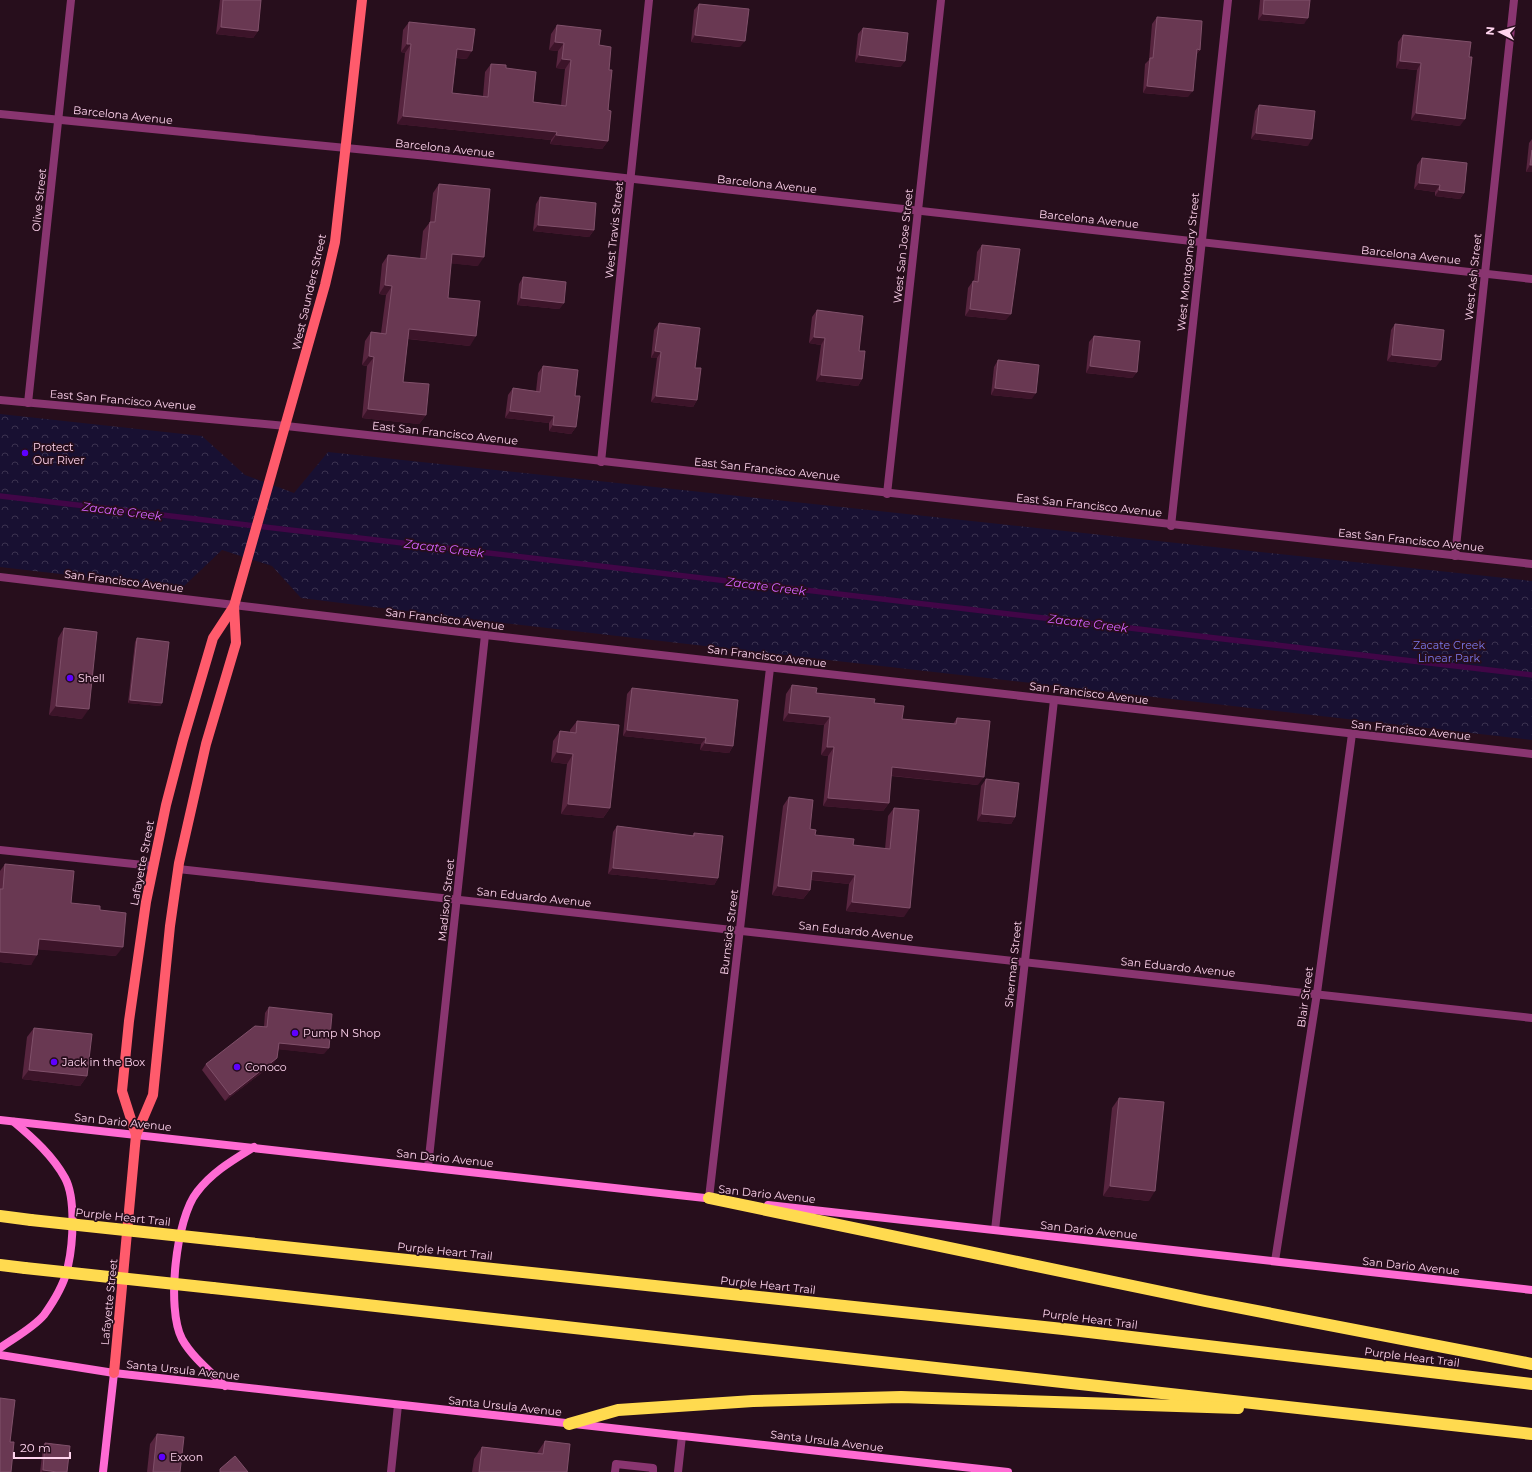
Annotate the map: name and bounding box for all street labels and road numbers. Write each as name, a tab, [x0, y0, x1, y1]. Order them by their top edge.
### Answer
street label: Barcelona Avenue	[73, 103, 174, 127]
street label: Barcelona Avenue	[395, 136, 496, 160]
street label: Olive Street	[29, 167, 49, 232]
street label: Barcelona Avenue	[717, 172, 818, 196]
street label: West Travis Street	[602, 180, 626, 279]
street label: West San Jose Street	[890, 188, 916, 304]
street label: West Montgomery Street	[1174, 191, 1202, 332]
street label: Barcelona Avenue	[1039, 207, 1140, 231]
street label: West Saunders Street	[289, 232, 329, 352]
street label: West Ash Street	[1461, 232, 1485, 321]
street label: Barcelona Avenue	[1361, 243, 1462, 267]
street label: East San Francisco Avenue	[49, 387, 197, 413]
street label: East San Francisco Avenue	[371, 418, 519, 448]
street label: East San Francisco Avenue	[693, 454, 841, 484]
street label: East San Francisco Avenue	[1015, 490, 1163, 520]
street label: East San Francisco Avenue	[1337, 525, 1485, 555]
street label: San Francisco Avenue	[64, 567, 185, 595]
street label: San Francisco Avenue	[385, 605, 506, 633]
street label: San Francisco Avenue	[707, 642, 828, 670]
street label: San Francisco Avenue	[1029, 679, 1150, 707]
street label: San Francisco Avenue	[1351, 717, 1472, 743]
street label: Lafayette Street	[127, 819, 157, 907]
street label: Madison Street	[435, 857, 457, 942]
street label: San Eduardo Avenue	[476, 884, 592, 910]
street label: Burnside Street	[717, 888, 741, 976]
street label: San Eduardo Avenue	[798, 918, 914, 944]
street label: Sherman Street	[1001, 920, 1025, 1008]
street label: San Eduardo Avenue	[1120, 954, 1236, 980]
street label: Blair Street	[1294, 965, 1316, 1028]
street label: San Dario Avenue	[74, 1110, 173, 1134]
street label: San Dario Avenue	[396, 1146, 495, 1170]
street label: San Dario Avenue	[718, 1182, 817, 1206]
street label: Purple Heart Trail	[75, 1205, 171, 1229]
street label: San Dario Avenue	[1040, 1218, 1139, 1242]
street label: Purple Heart Trail	[397, 1239, 493, 1263]
street label: San Dario Avenue	[1362, 1254, 1461, 1278]
street label: Lafayette Street	[98, 1258, 121, 1346]
street label: Purple Heart Trail	[720, 1273, 816, 1297]
street label: Purple Heart Trail	[1042, 1306, 1138, 1332]
street label: Purple Heart Trail	[1364, 1344, 1460, 1370]
street label: Santa Ursula Avenue	[126, 1357, 241, 1383]
street label: Santa Ursula Avenue	[448, 1393, 563, 1419]
street label: Santa Ursula Avenue	[770, 1427, 885, 1455]

